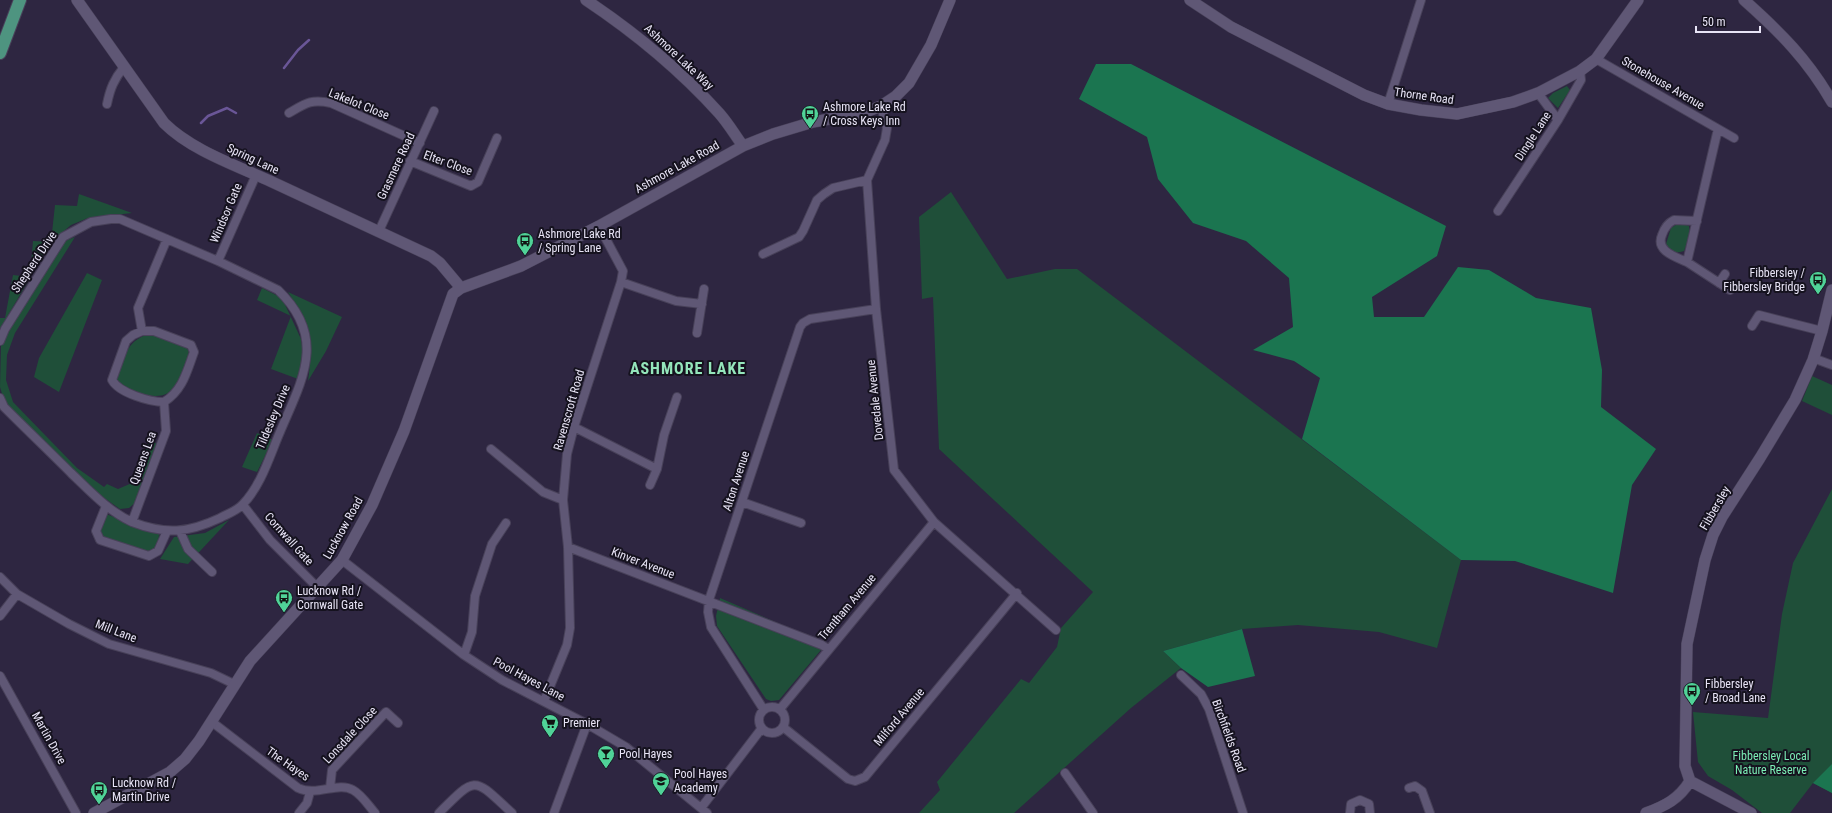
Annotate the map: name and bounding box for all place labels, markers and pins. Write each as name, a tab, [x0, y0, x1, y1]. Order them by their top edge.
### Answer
place label: Ashmore Lake Rd / Cross Keys Inn	[823, 100, 906, 128]
bus stop icon: Ashmore Lake Rd / Cross Keys Inn	[800, 104, 820, 129]
place label: Ashmore Lake Rd / Spring Lane	[538, 227, 621, 255]
bus stop icon: Ashmore Lake Rd / Spring Lane	[515, 231, 535, 256]
place label: Fibbersley / Fibbersley Bridge	[1723, 266, 1806, 294]
bus stop icon: Fibbersley / Fibbersley Bridge	[1808, 270, 1828, 295]
place label: Lucknow Rd / Cornwall Gate	[297, 584, 363, 612]
bus stop icon: Lucknow Rd / Cornwall Gate	[274, 588, 294, 613]
place label: Fibbersley / Broad Lane	[1705, 677, 1766, 705]
bus stop icon: Fibbersley / Broad Lane	[1682, 681, 1702, 706]
supermarket icon: Premier	[540, 713, 560, 738]
place label: Premier	[563, 716, 600, 730]
bar icon: Pool Hayes	[596, 744, 616, 769]
place label: Pool Hayes	[619, 747, 672, 761]
place label: Pool Hayes Academy	[674, 767, 727, 795]
school or university icon: Pool Hayes Academy	[651, 771, 671, 796]
place label: Lucknow Rd / Martin Drive	[112, 776, 177, 804]
bus stop icon: Lucknow Rd / Martin Drive	[89, 780, 109, 805]

